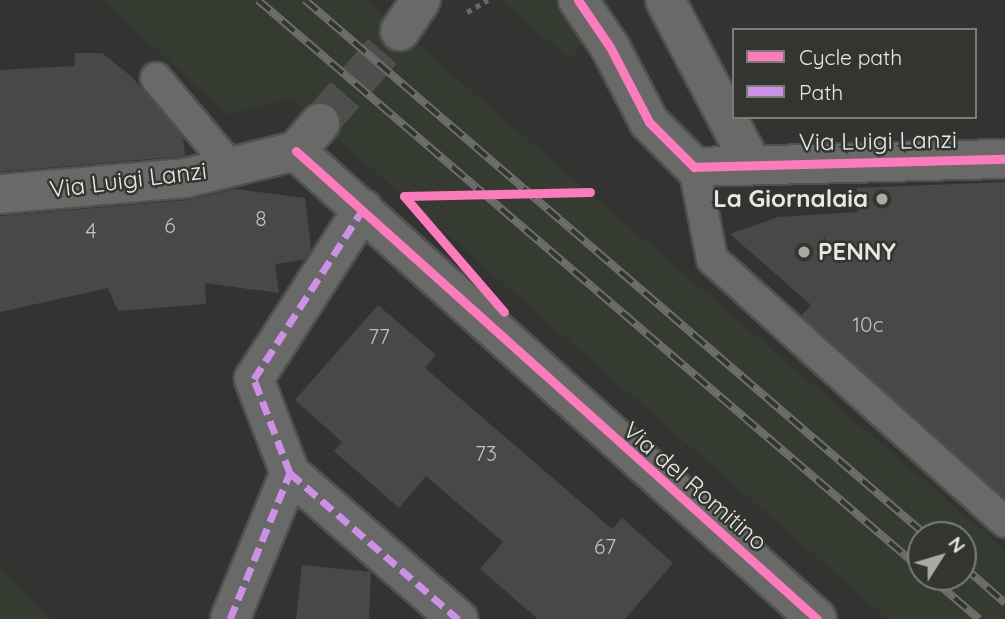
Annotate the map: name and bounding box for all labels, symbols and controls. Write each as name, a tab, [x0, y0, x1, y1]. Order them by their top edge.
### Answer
legend	[732, 28, 977, 119]
text: Cycle path	[799, 44, 902, 70]
text: Path	[799, 79, 843, 105]
street label: Via Luigi Lanzi	[799, 125, 957, 157]
street label: Via Luigi Lanzi	[48, 156, 208, 204]
place label: La Giornalaia	[713, 185, 868, 213]
marker: La Giornalaia	[874, 191, 890, 207]
house number: 8	[255, 205, 267, 231]
house number: 6	[164, 212, 176, 238]
house number: 4	[85, 217, 97, 243]
place label: PENNY	[818, 238, 896, 266]
marker: PENNY	[796, 244, 812, 260]
house number: 10c	[852, 311, 884, 337]
house number: 77	[368, 323, 390, 349]
street label: Via del Romitino	[617, 416, 773, 556]
house number: 73	[475, 440, 497, 466]
north arrow	[907, 521, 977, 591]
text: N	[943, 532, 971, 557]
house number: 67	[594, 533, 616, 559]

